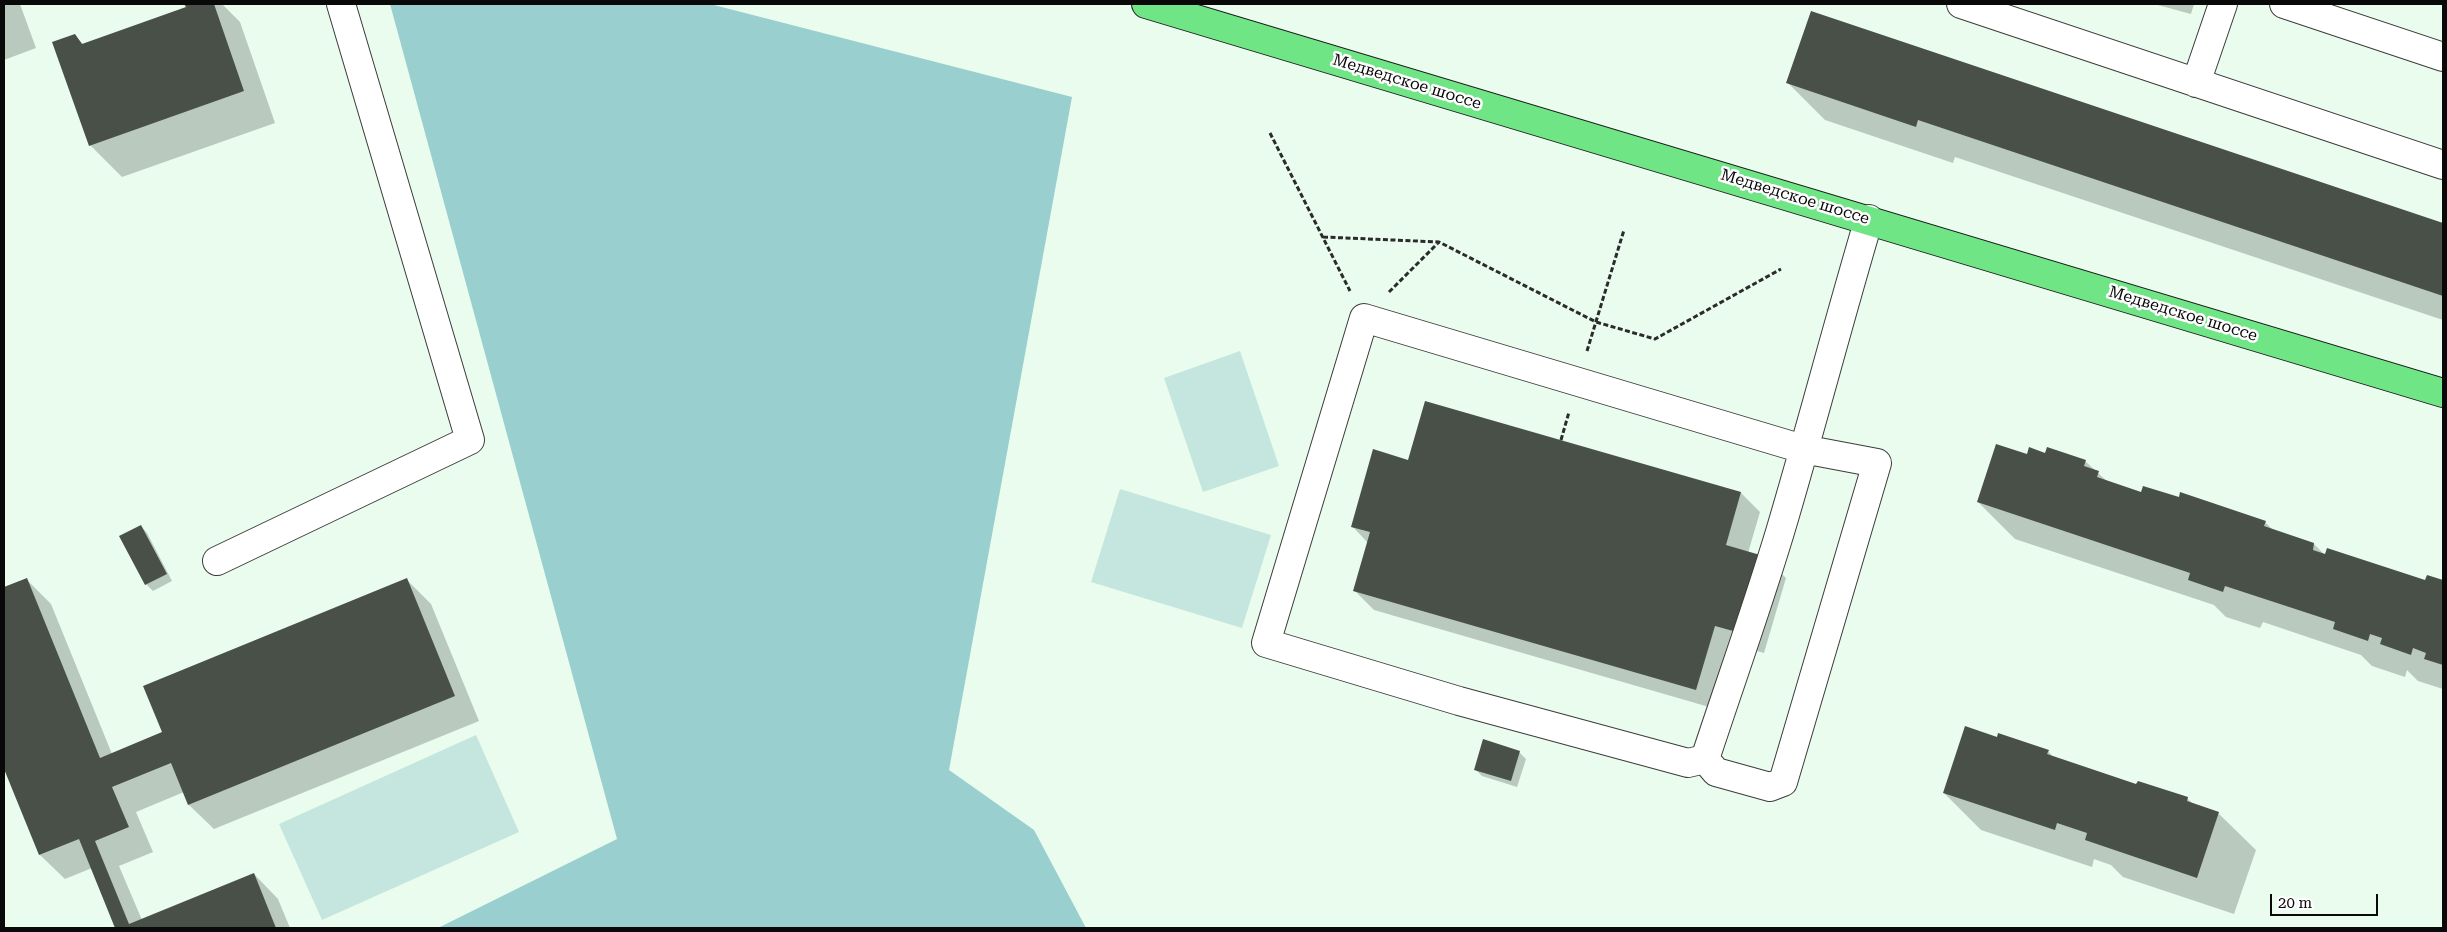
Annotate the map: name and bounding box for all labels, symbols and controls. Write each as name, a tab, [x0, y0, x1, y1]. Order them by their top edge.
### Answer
street label: Медведское шоссе	[1330, 50, 1484, 114]
street label: Медведское шоссе	[1718, 165, 1872, 229]
street label: Медведское шоссе	[2106, 282, 2260, 346]
scale bar	[2272, 884, 2380, 916]
text: 20 m	[2278, 894, 2312, 912]

